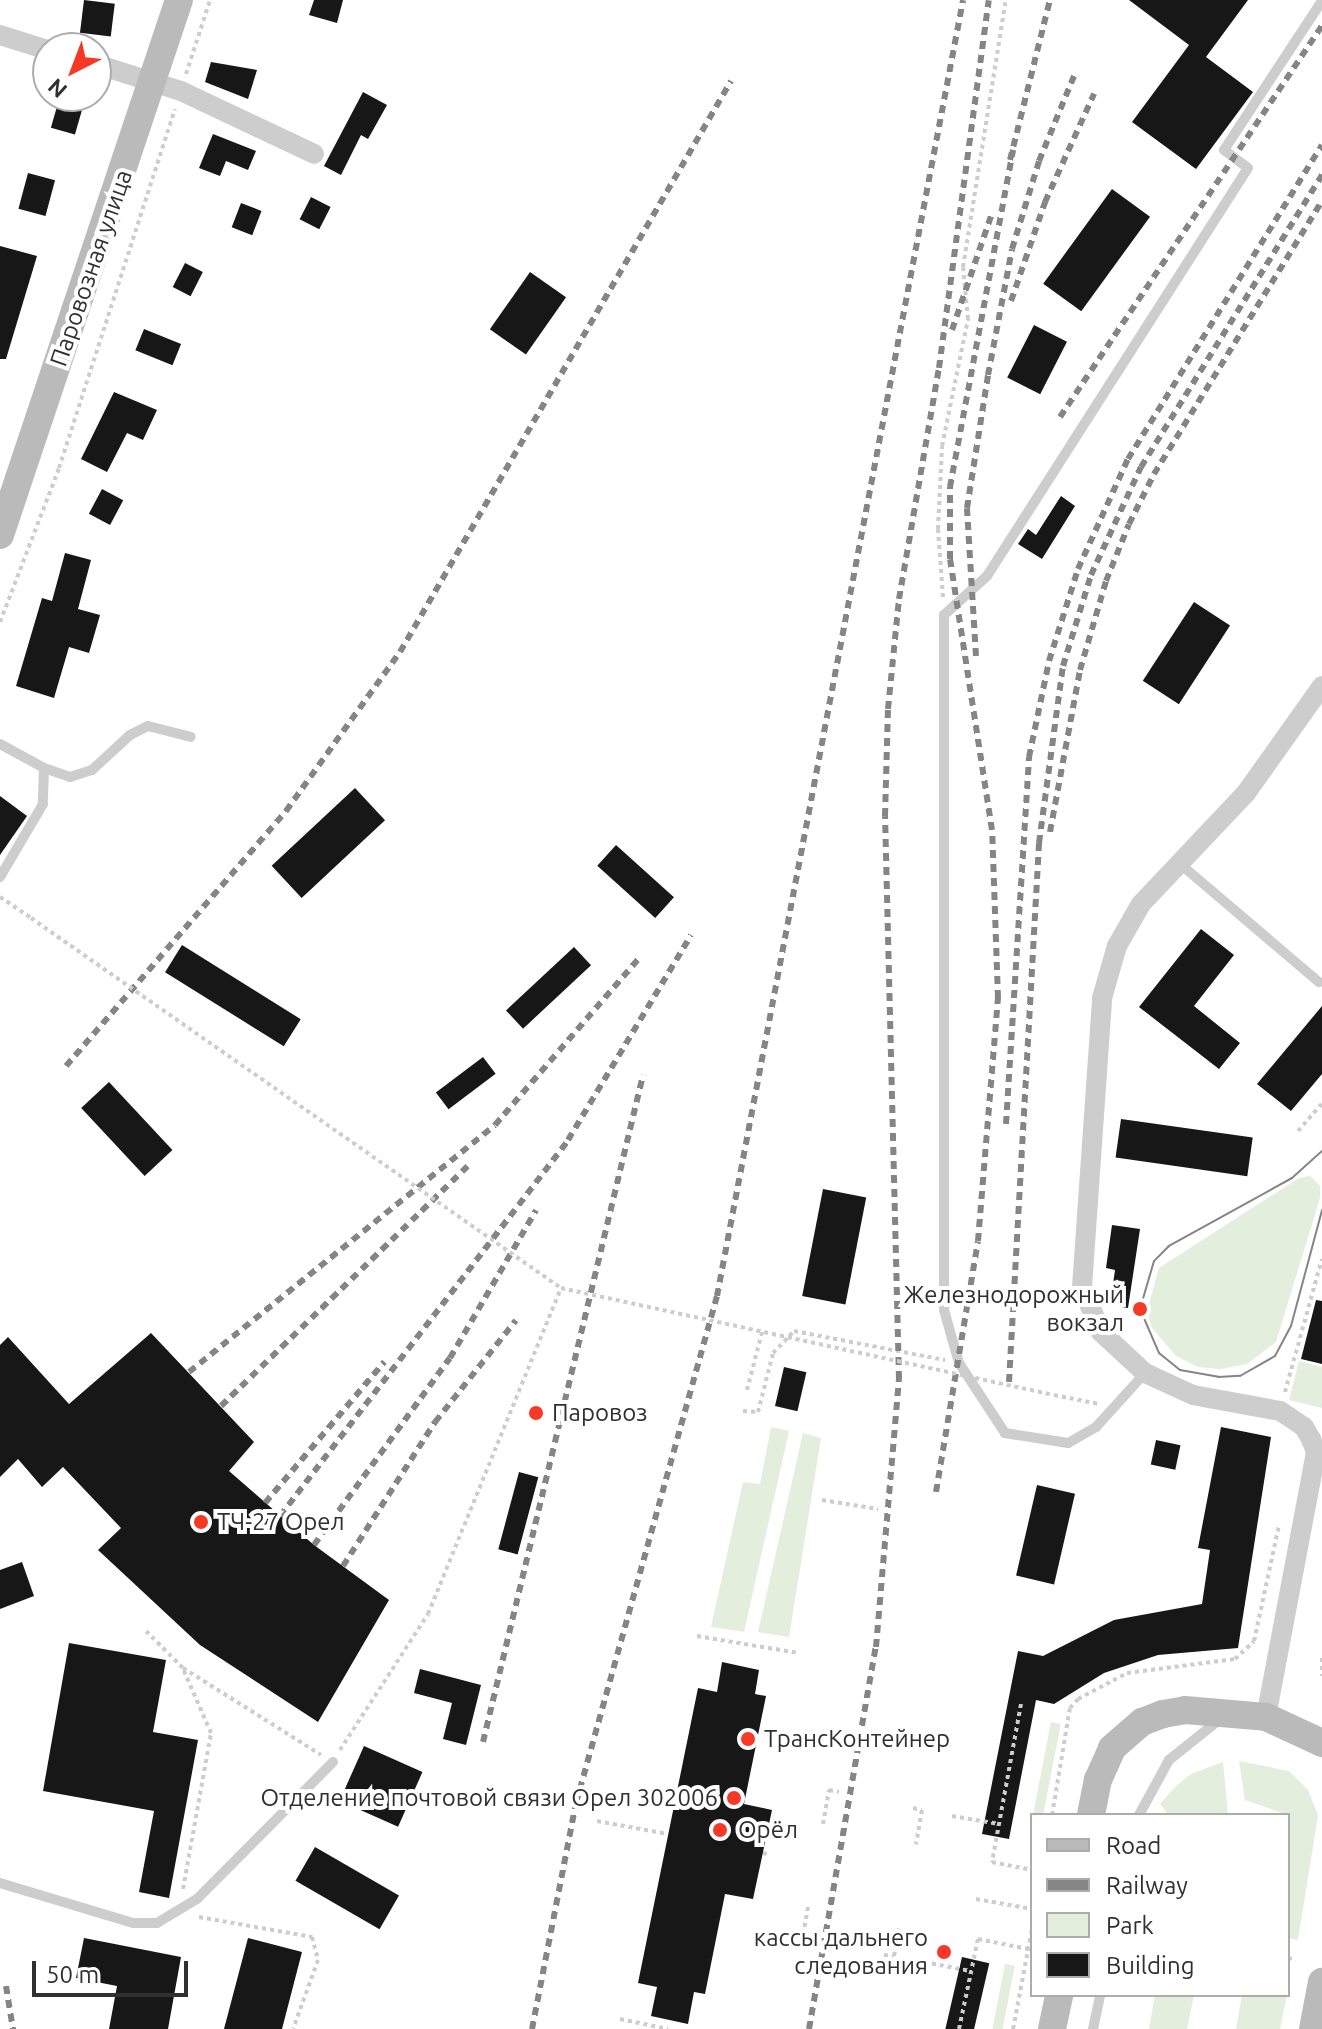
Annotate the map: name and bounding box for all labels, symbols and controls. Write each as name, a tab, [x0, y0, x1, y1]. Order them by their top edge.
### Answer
north arrow	[32, 32, 112, 112]
text: N	[42, 74, 71, 104]
street label: Паровозная улица	[44, 166, 138, 370]
place label: Железнодорожный вокзал	[904, 1281, 1124, 1337]
marker: Железнодорожный вокзал	[1131, 1300, 1149, 1318]
place label: Паровоз	[552, 1399, 648, 1427]
marker: Паровоз	[527, 1404, 545, 1422]
place label: ТЧ-27 Орел	[217, 1508, 345, 1536]
marker: ТЧ-27 Орел	[192, 1513, 210, 1531]
place label: ТрансКонтейнер	[764, 1725, 950, 1753]
marker: ТрансКонтейнер	[739, 1730, 757, 1748]
place label: Отделение почтовой связи Орел 302006	[260, 1784, 718, 1812]
marker: Отделение почтовой связи Орел 302006	[725, 1789, 743, 1807]
legend	[1030, 1813, 1290, 1997]
place label: Орёл	[738, 1816, 798, 1844]
marker: Орёл	[709, 1819, 731, 1841]
text: Road	[1106, 1832, 1161, 1859]
text: Railway	[1106, 1872, 1188, 1899]
text: Park	[1106, 1912, 1154, 1939]
place label: кассы дальнего следования	[754, 1924, 928, 1980]
marker: кассы дальнего следования	[935, 1943, 953, 1961]
scale bar	[36, 1945, 192, 1995]
text: Building	[1106, 1952, 1194, 1979]
text: 50 m	[46, 1961, 99, 1988]

